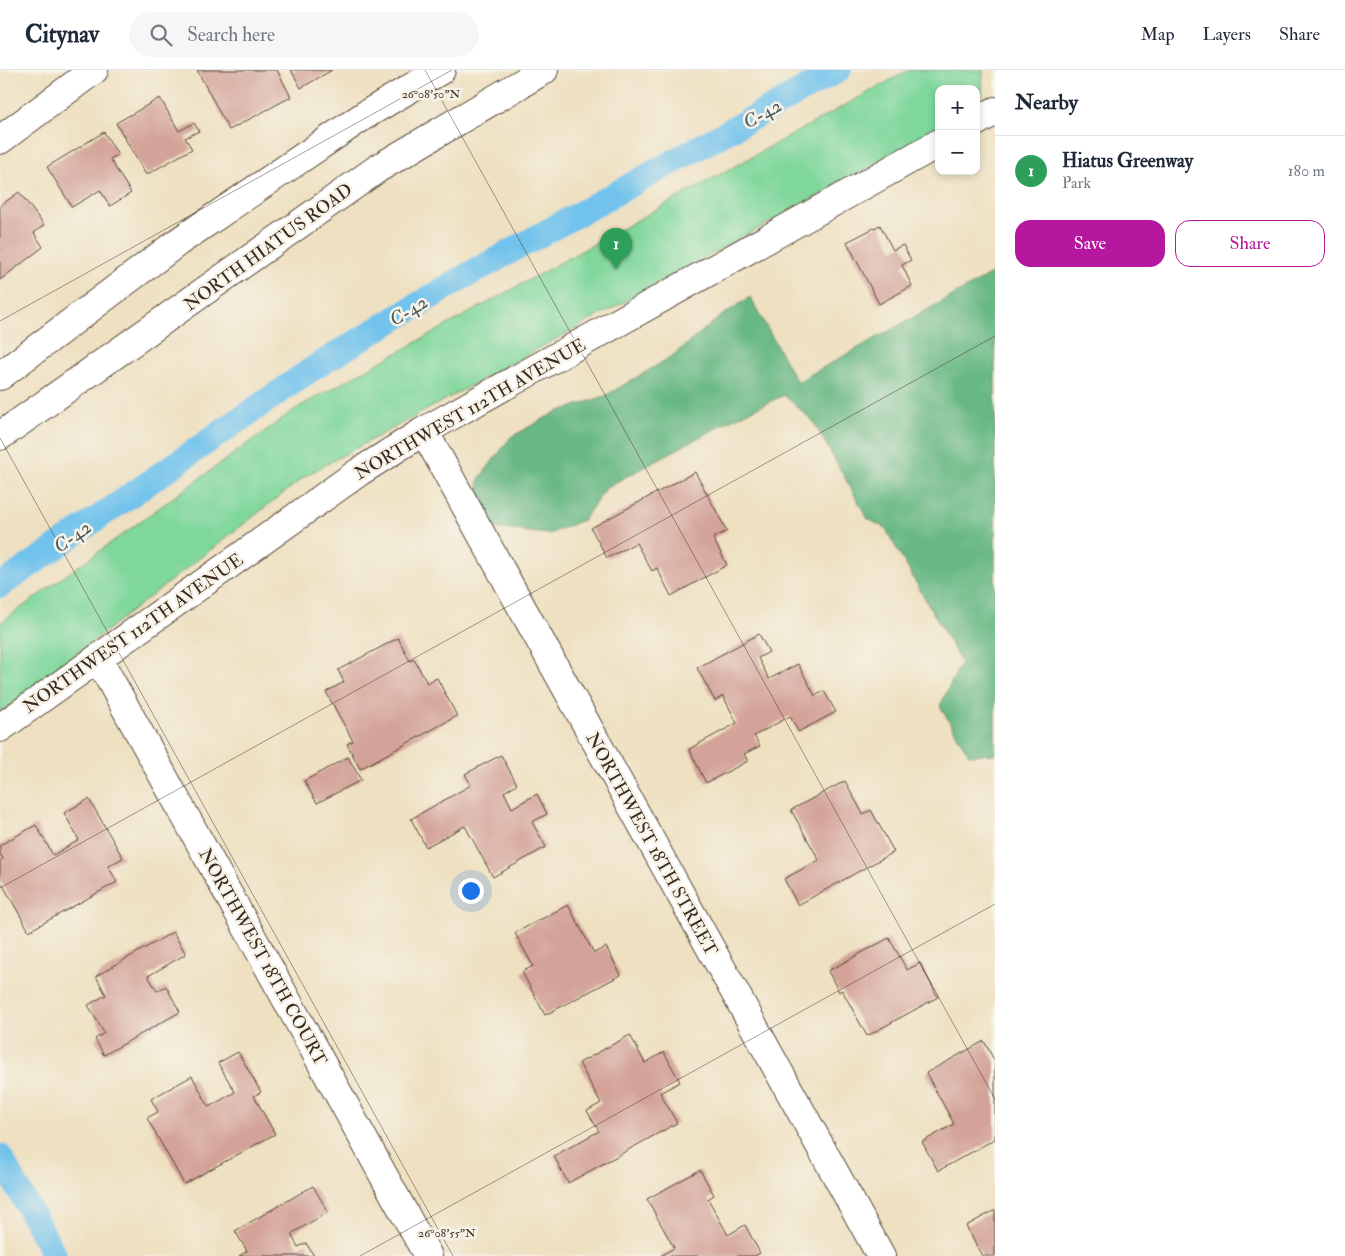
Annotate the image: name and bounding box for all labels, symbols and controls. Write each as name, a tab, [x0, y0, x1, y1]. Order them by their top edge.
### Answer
search box	[129, 12, 479, 57]
text: Citynav	[25, 19, 99, 50]
icon: search	[147, 21, 175, 49]
text: Search here	[187, 23, 275, 47]
text: Map	[1141, 23, 1175, 46]
text: Layers	[1203, 23, 1251, 46]
text: Share	[1279, 23, 1320, 46]
map controls	[935, 85, 980, 175]
button: +	[935, 85, 980, 130]
text: 26°08'50"N	[402, 87, 461, 102]
text: Nearby	[1015, 89, 1078, 116]
water label: C-42	[739, 93, 786, 134]
button: −	[935, 130, 980, 175]
text: Hiatus Greenway	[1062, 149, 1193, 173]
text: 1	[1028, 161, 1034, 181]
text: 180 m	[1288, 161, 1325, 181]
text: Park	[1062, 173, 1091, 193]
street label: NORTH HIATUS ROAD	[179, 178, 357, 316]
button: Save	[1015, 220, 1165, 267]
button: Share	[1175, 220, 1325, 267]
pin: 1	[600, 228, 632, 269]
water label: C-42	[385, 290, 432, 332]
street label: NORTHWEST 112TH AVENUE	[350, 334, 590, 485]
water label: C-42	[49, 515, 96, 558]
street label: NORTHWEST 112TH AVENUE	[19, 548, 248, 718]
street label: NORTHWEST 18TH STREET	[580, 729, 723, 960]
street label: NORTHWEST 18TH COURT	[193, 845, 332, 1070]
your location	[458, 878, 484, 904]
text: 26°08'55"N	[418, 1226, 476, 1241]

